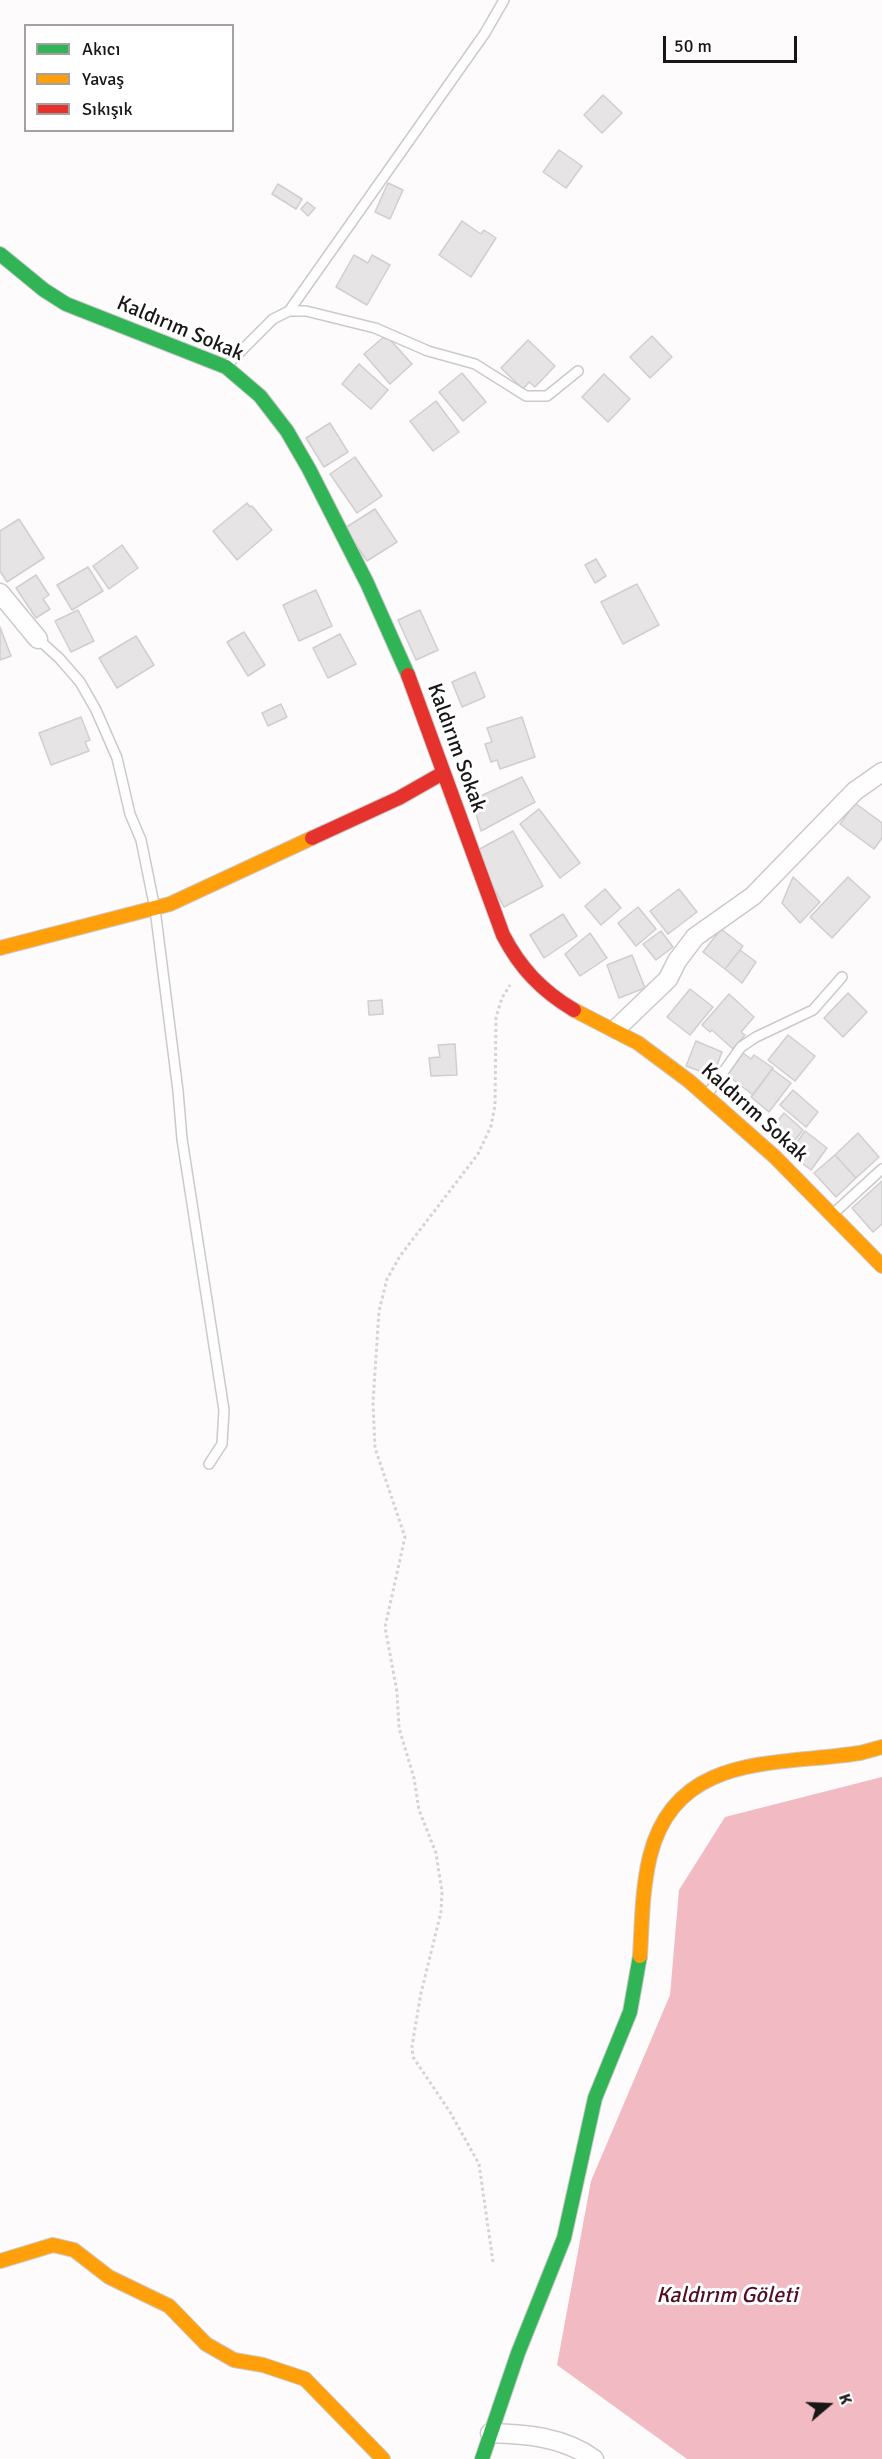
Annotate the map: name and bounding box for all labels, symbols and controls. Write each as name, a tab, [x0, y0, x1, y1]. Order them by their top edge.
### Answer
legend	[24, 24, 234, 132]
scale bar	[666, 24, 800, 62]
text: 50 m	[674, 35, 712, 57]
text: Akıcı	[82, 38, 120, 60]
text: Yavaş	[82, 68, 124, 90]
text: Sıkışık	[82, 98, 132, 120]
street label: Kaldırım Sokak	[113, 291, 247, 367]
street label: Kaldırım Sokak	[421, 680, 491, 816]
street label: Kaldırım Sokak	[695, 1058, 813, 1168]
water label: Kaldırım Göleti	[656, 2283, 798, 2309]
north arrow	[798, 2375, 858, 2435]
text: K	[834, 2391, 856, 2407]

